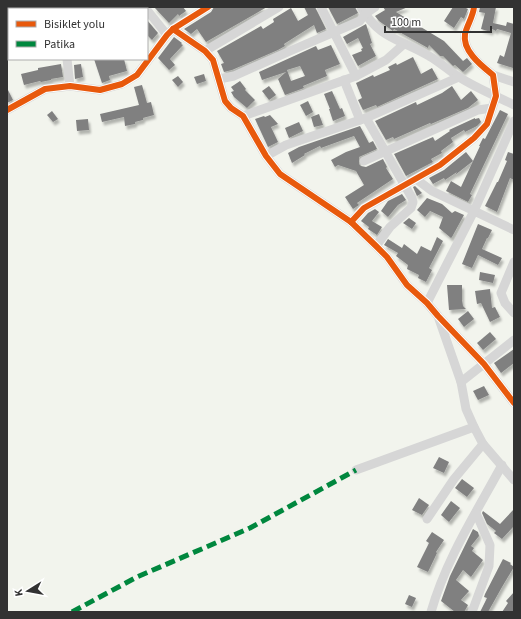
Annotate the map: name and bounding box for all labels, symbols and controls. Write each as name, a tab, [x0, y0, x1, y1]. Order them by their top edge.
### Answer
legend	[8, 8, 148, 60]
scale bar	[385, 8, 491, 34]
text: 100 m	[391, 14, 421, 31]
text: Bisiklet yolu	[44, 16, 105, 33]
text: Patika	[44, 36, 75, 53]
north arrow	[8, 571, 48, 611]
text: K	[11, 588, 27, 598]

